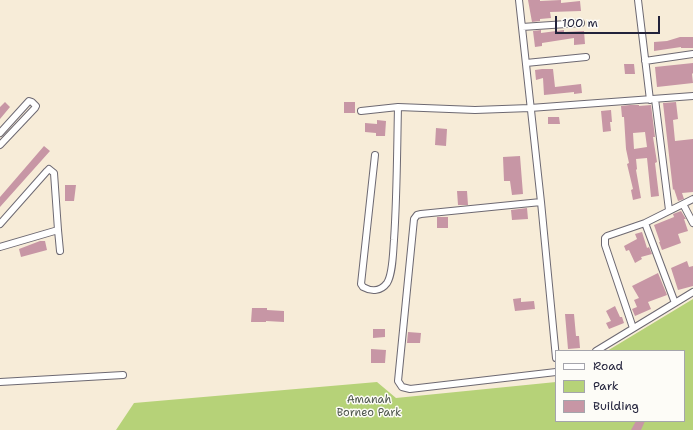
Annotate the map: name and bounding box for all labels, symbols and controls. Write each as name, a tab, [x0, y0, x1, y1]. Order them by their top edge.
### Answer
scale bar	[557, 8, 662, 34]
text: 100 m	[562, 15, 598, 31]
legend	[555, 350, 685, 422]
text: Road	[593, 358, 623, 374]
text: Park	[593, 378, 619, 394]
park label: Amanah Borneo Park	[337, 393, 401, 419]
text: Building	[593, 398, 639, 414]

